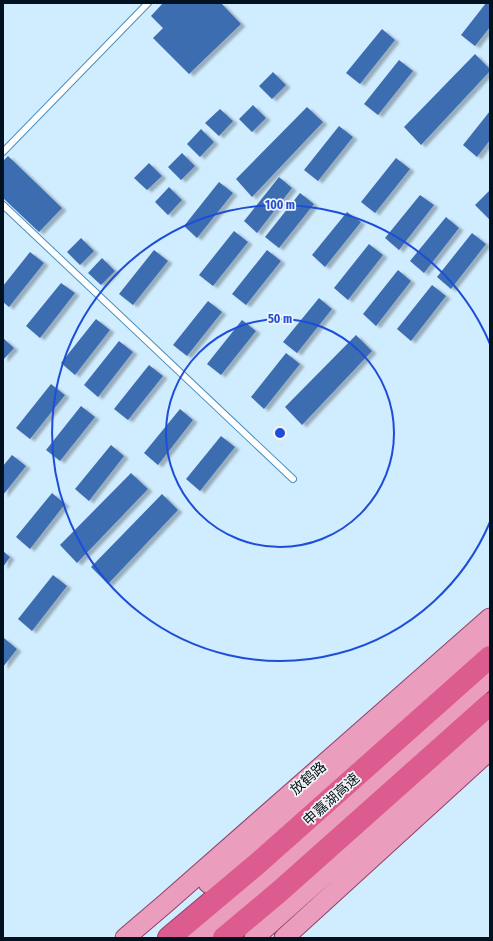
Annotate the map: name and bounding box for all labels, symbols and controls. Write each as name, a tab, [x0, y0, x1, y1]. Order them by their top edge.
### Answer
text: 100 m	[265, 198, 295, 212]
text: 50 m	[268, 312, 292, 326]
centre of rings	[273, 426, 287, 440]
street label: 放鹤路	[287, 758, 330, 799]
street label: 申嘉湖高速	[300, 770, 363, 829]

